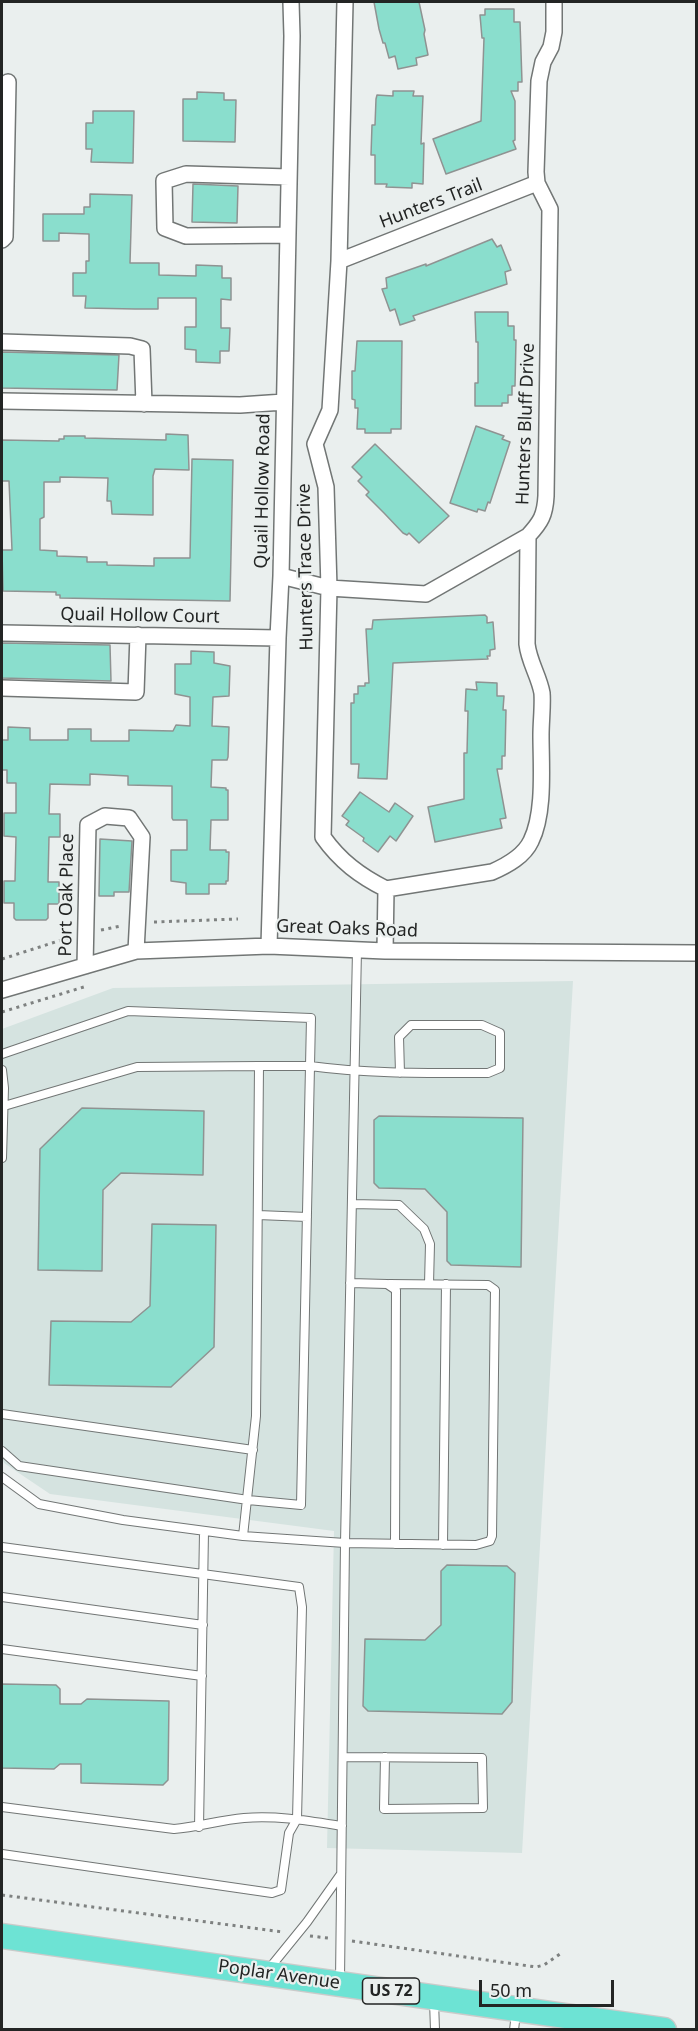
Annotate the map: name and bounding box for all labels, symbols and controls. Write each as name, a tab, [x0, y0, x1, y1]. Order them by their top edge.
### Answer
street label: Hunters Trail	[376, 174, 486, 234]
street label: Hunters Bluff Drive	[512, 343, 540, 505]
street label: Quail Hollow Road	[251, 413, 275, 569]
street label: Hunters Trace Drive	[294, 483, 318, 651]
street label: Quail Hollow Court	[60, 604, 220, 628]
street label: Port Oak Place	[55, 833, 79, 957]
street label: Great Oaks Road	[276, 916, 418, 942]
street label: Poplar Avenue	[217, 1956, 341, 1994]
scale bar	[482, 1968, 617, 2006]
road number: US 72	[362, 1978, 420, 2004]
text: 50 m	[490, 1978, 532, 2002]

